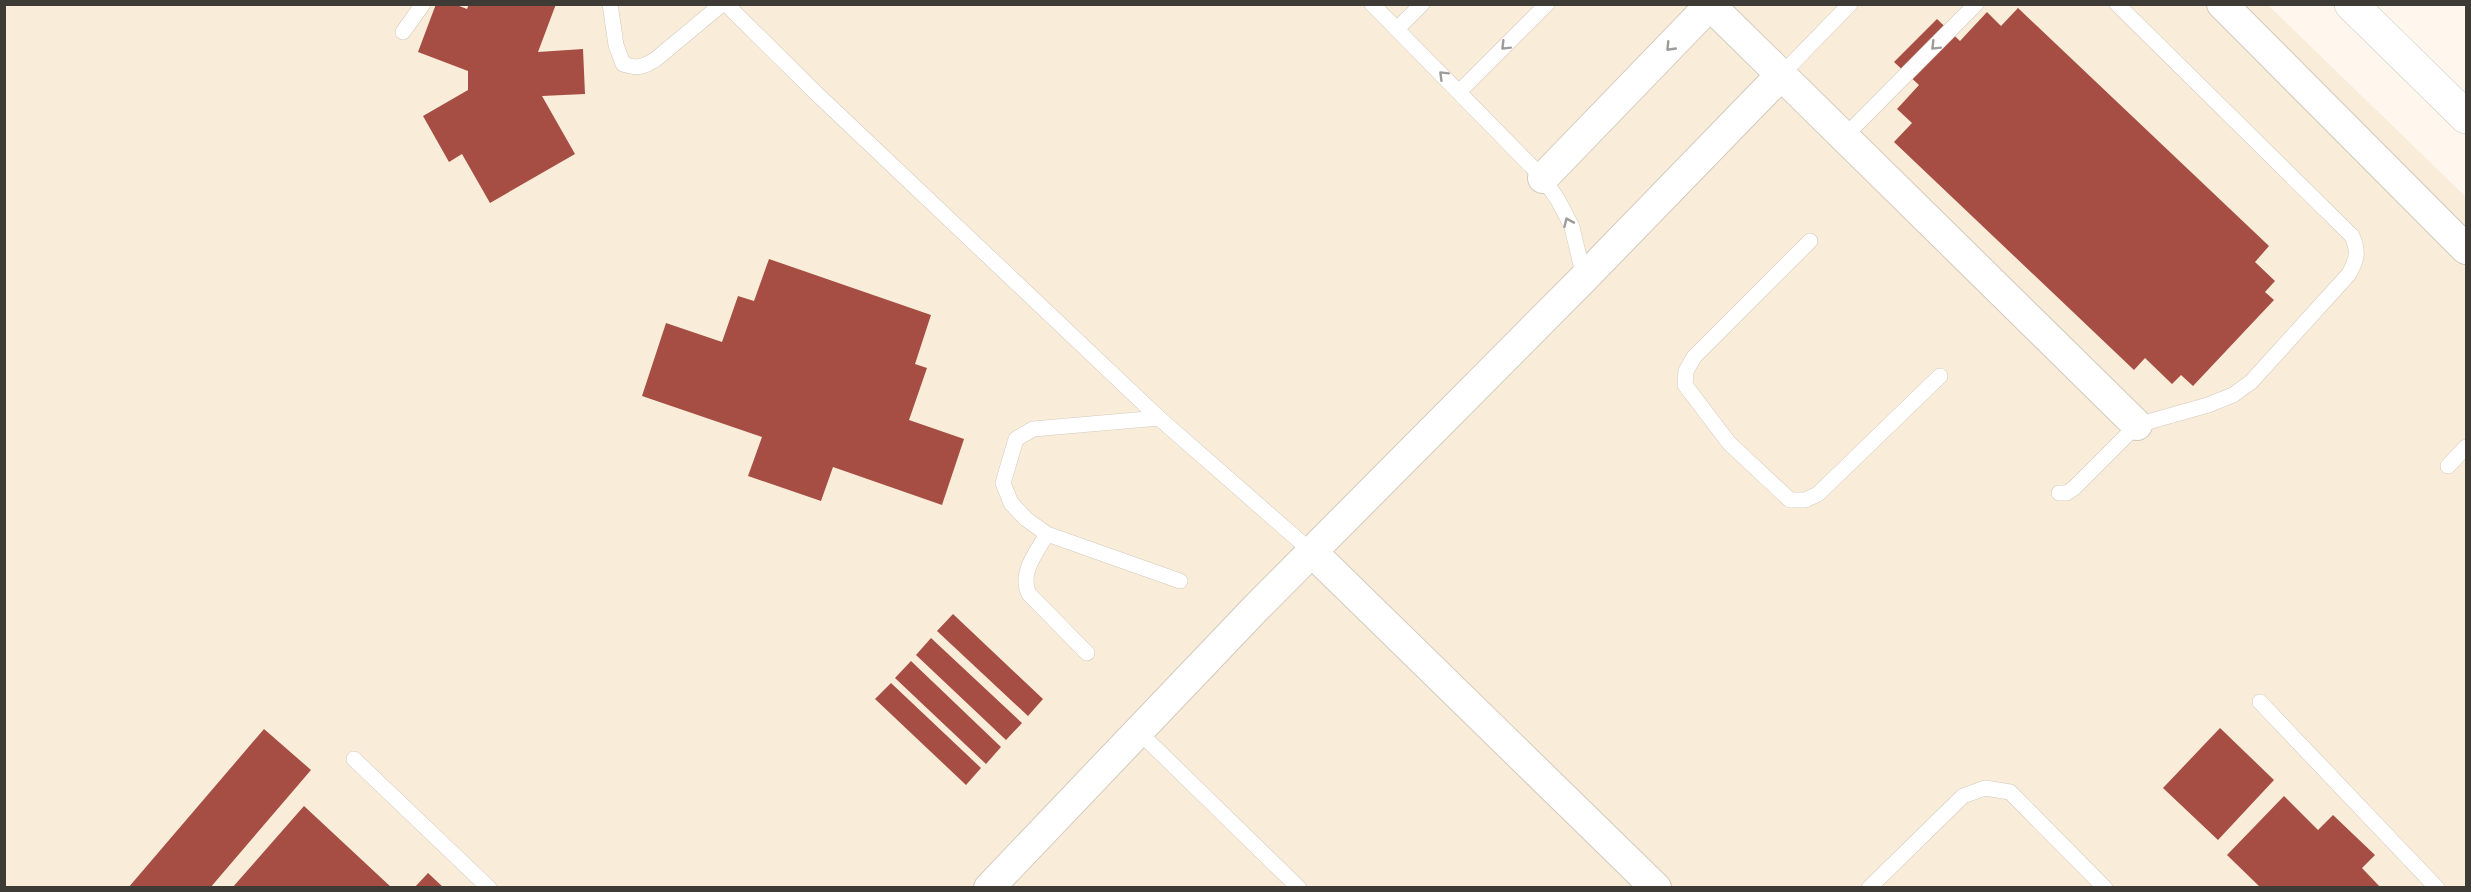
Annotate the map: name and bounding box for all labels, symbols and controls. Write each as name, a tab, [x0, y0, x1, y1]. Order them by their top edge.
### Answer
one-way arrow	[1502, 38, 1513, 49]
one-way arrow	[1932, 38, 1943, 49]
one-way arrow	[1666, 40, 1677, 51]
one-way arrow	[1439, 71, 1450, 82]
one-way arrow	[1564, 217, 1576, 228]

